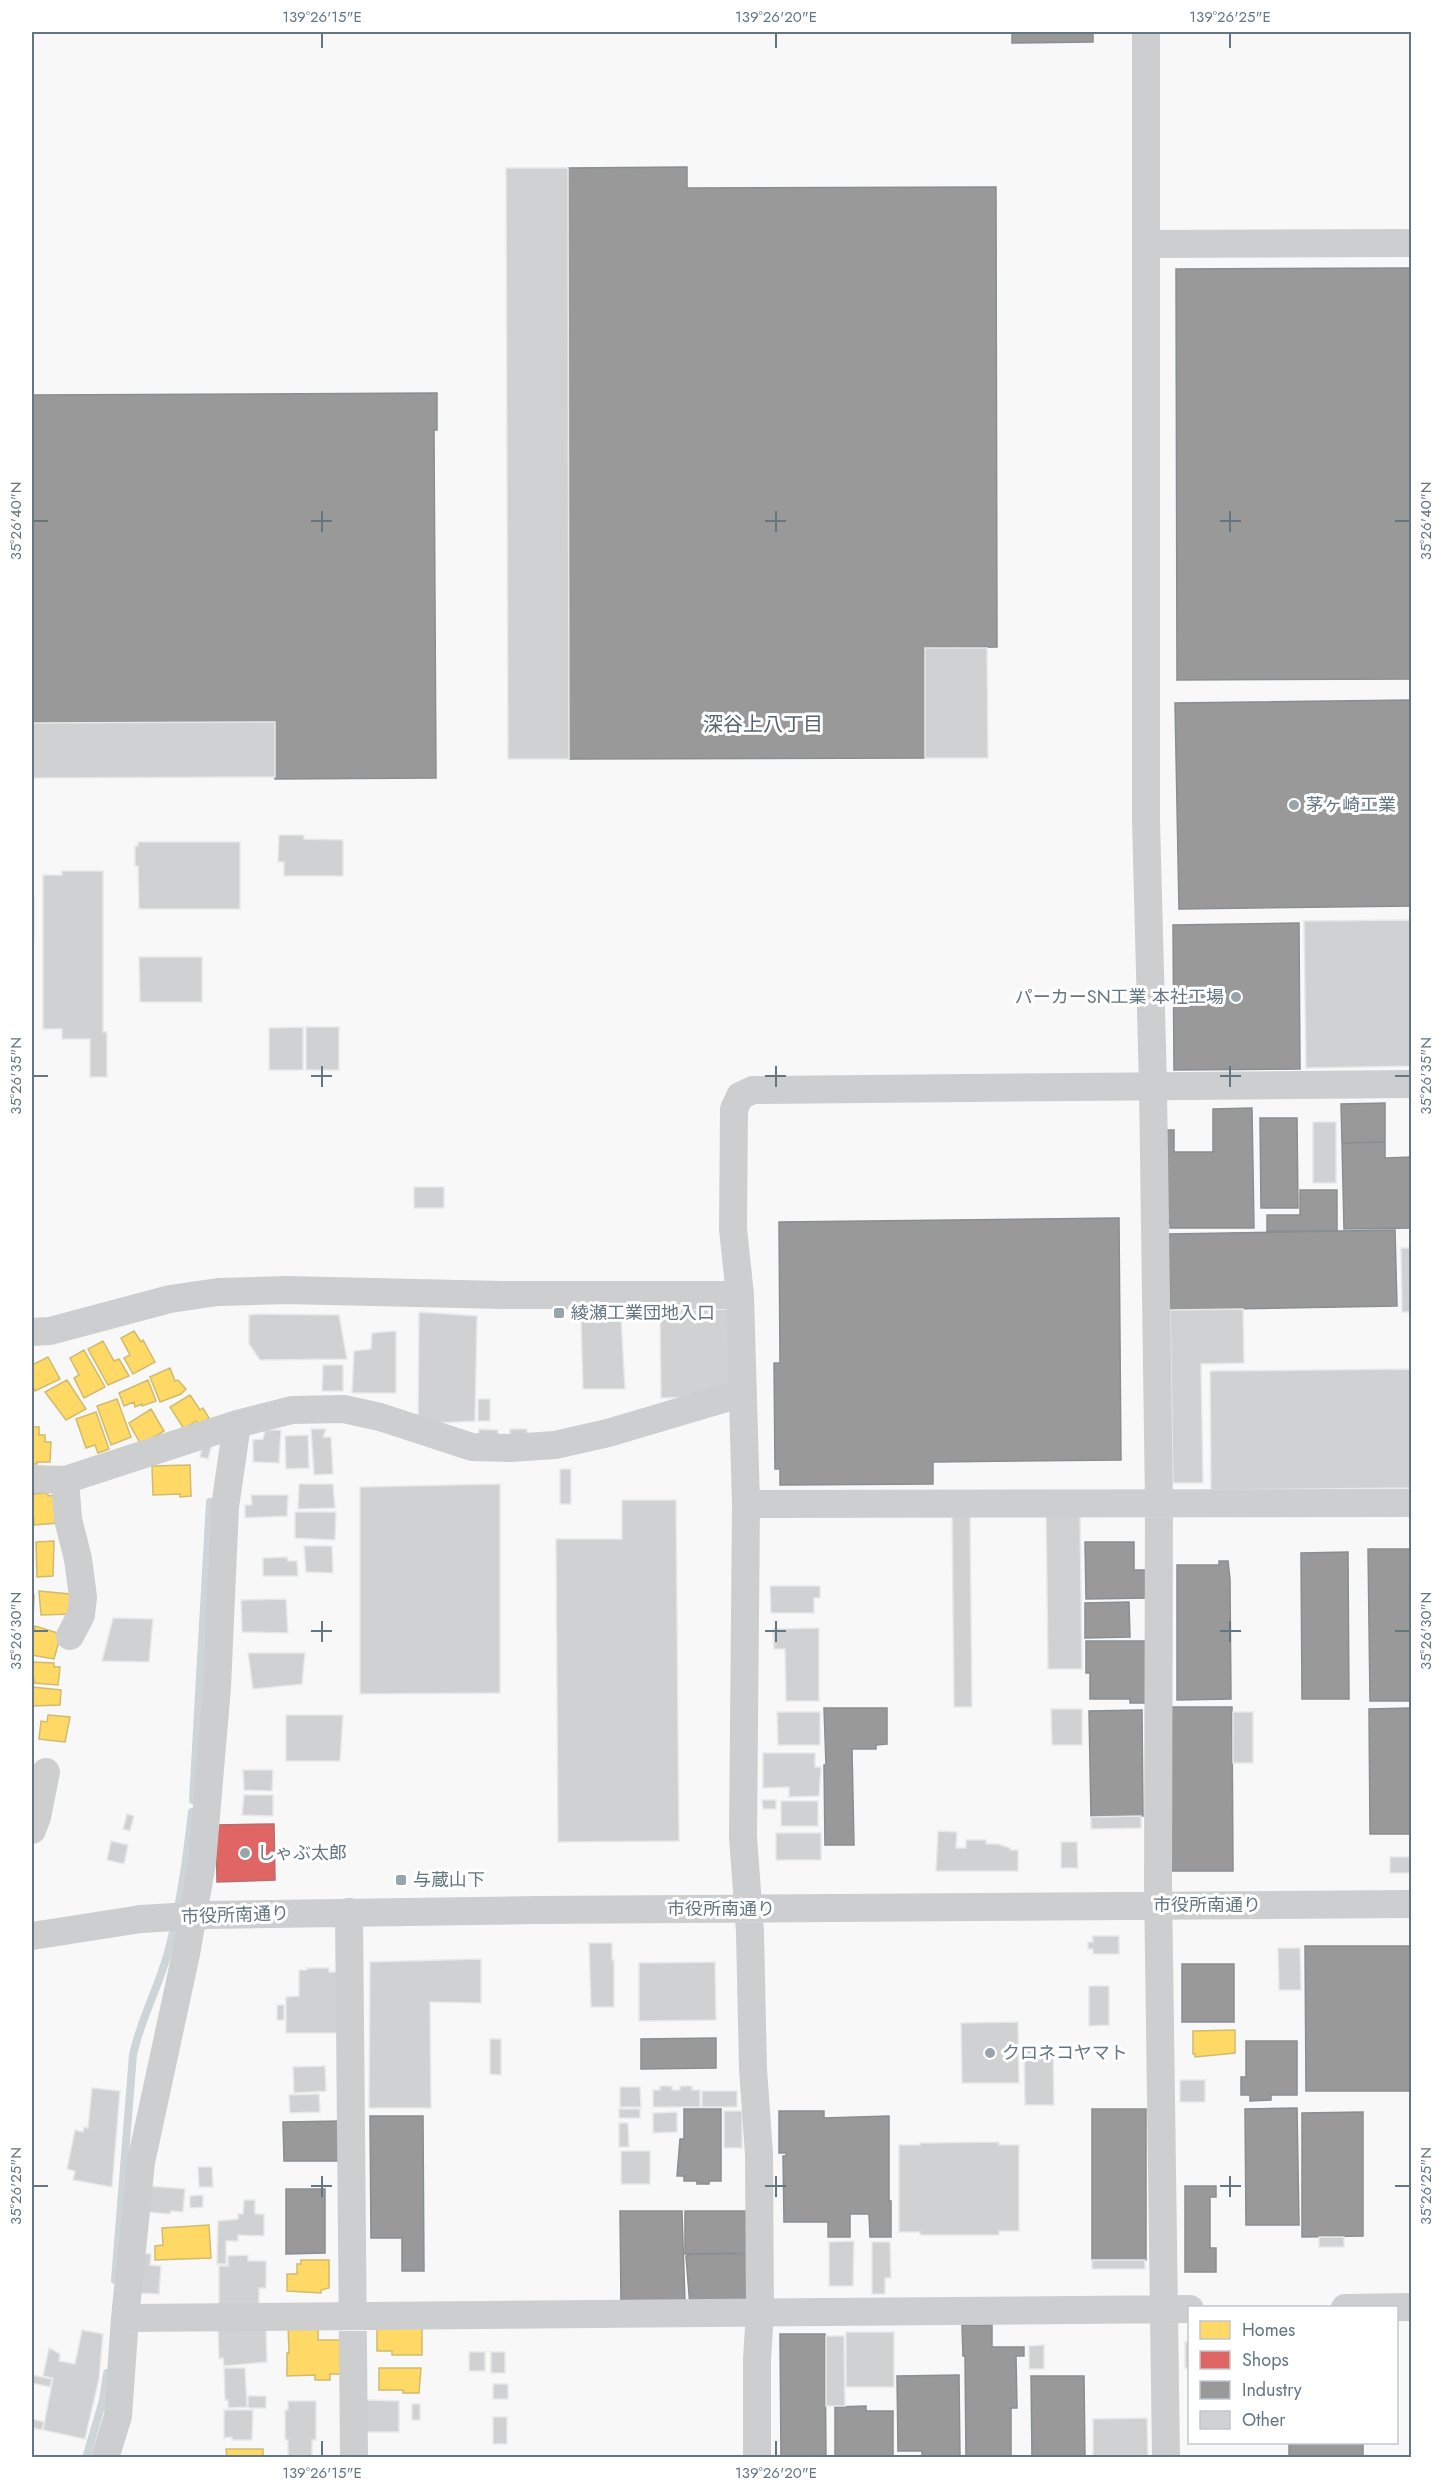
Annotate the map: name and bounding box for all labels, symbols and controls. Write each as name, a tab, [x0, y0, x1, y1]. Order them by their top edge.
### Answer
text: 139°26'15"E	[282, 6, 362, 28]
text: 139°26'20"E	[735, 6, 817, 28]
text: 139°26'25"E	[1189, 6, 1271, 28]
text: 35°26'40"N	[5, 482, 27, 560]
text: 35°26'40"N	[1415, 482, 1437, 560]
district label: 深谷上八丁目	[703, 710, 823, 739]
place label: 茅ヶ崎工業	[1306, 792, 1396, 818]
marker: 茅ヶ崎工業	[1287, 798, 1301, 812]
place label: パーカーSN工業 本社工場	[1015, 984, 1224, 1010]
marker: パーカーSN工業 本社工場	[1229, 990, 1243, 1004]
text: 35°26'35"N	[5, 1037, 27, 1115]
text: 35°26'35"N	[1415, 1037, 1437, 1115]
place label: 綾瀬工業団地入口	[571, 1300, 715, 1326]
marker: 綾瀬工業団地入口	[552, 1306, 566, 1320]
text: 35°26'30"N	[5, 1592, 27, 1670]
text: 35°26'30"N	[1415, 1592, 1437, 1670]
place label: しゃぶ太郎	[257, 1840, 347, 1866]
marker: しゃぶ太郎	[238, 1846, 252, 1860]
place label: 与蔵山下	[413, 1867, 485, 1893]
marker: 与蔵山下	[394, 1873, 408, 1887]
street label: 市役所南通り	[1153, 1892, 1261, 1918]
street label: 市役所南通り	[667, 1896, 775, 1922]
street label: 市役所南通り	[181, 1900, 289, 1930]
place label: クロネコヤマト	[1002, 2040, 1128, 2066]
marker: クロネコヤマト	[983, 2046, 997, 2060]
text: 35°26'25"N	[5, 2147, 27, 2225]
text: 35°26'25"N	[1415, 2147, 1437, 2225]
legend	[1188, 2306, 1398, 2444]
text: Homes	[1242, 2317, 1295, 2343]
text: Shops	[1242, 2347, 1289, 2373]
text: Industry	[1242, 2377, 1302, 2403]
text: Other	[1242, 2407, 1286, 2433]
text: 139°26'15"E	[282, 2462, 362, 2484]
text: 139°26'20"E	[735, 2462, 817, 2484]

